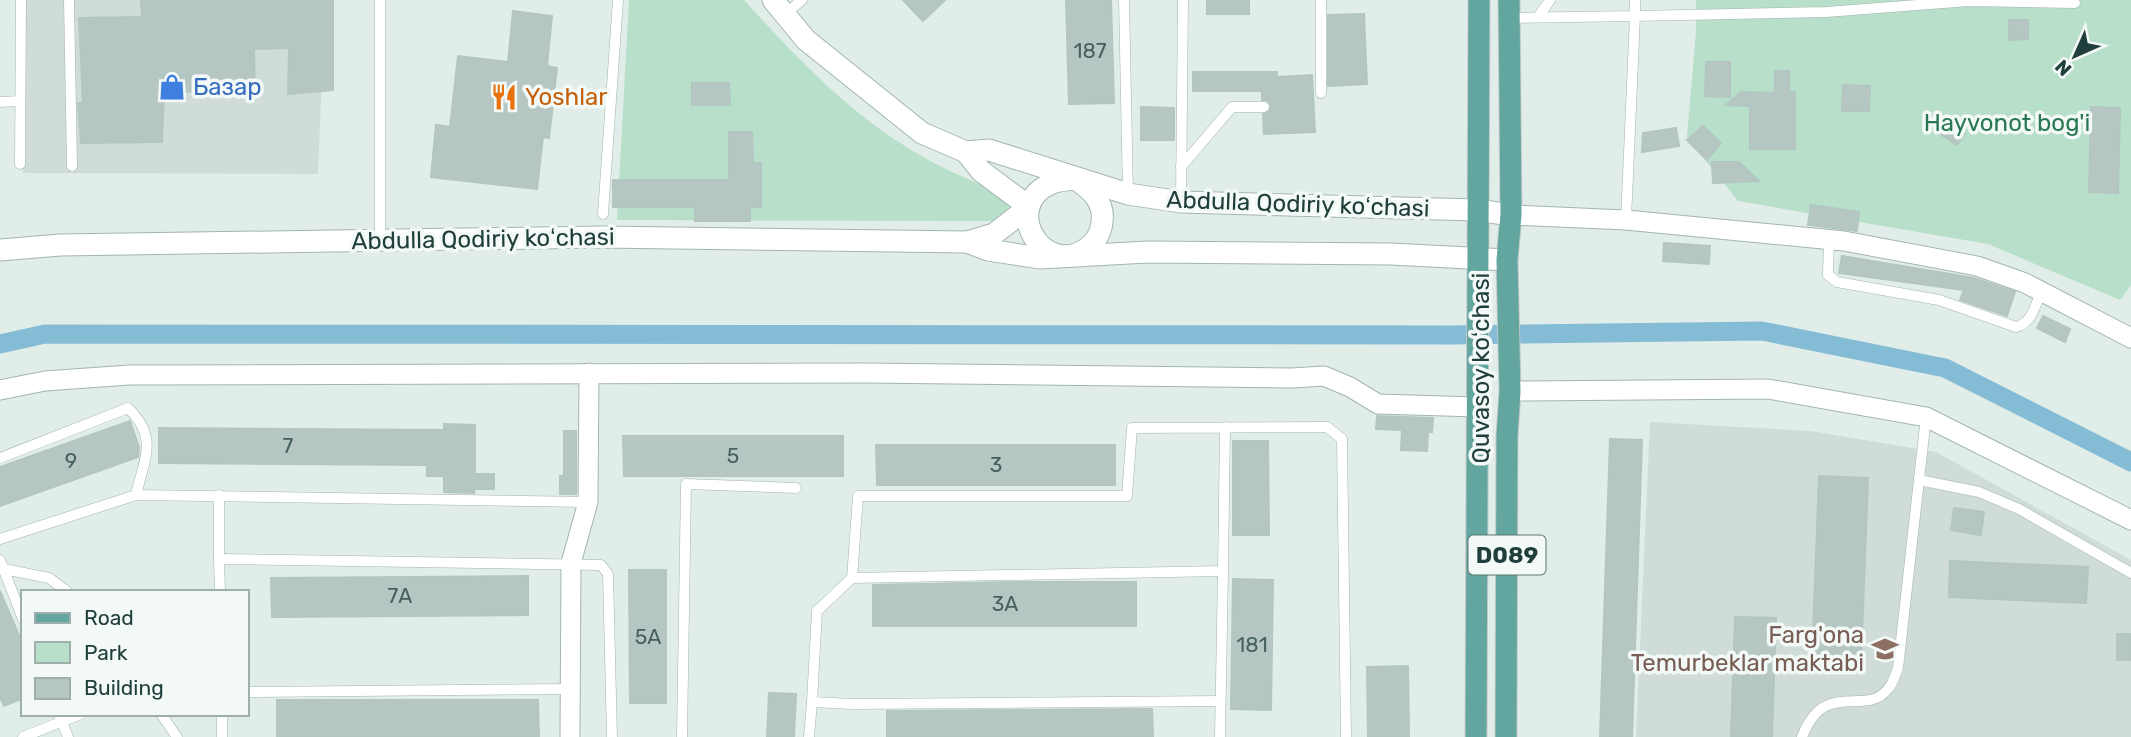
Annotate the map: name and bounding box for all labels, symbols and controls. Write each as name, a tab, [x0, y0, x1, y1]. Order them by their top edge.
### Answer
north arrow	[2040, 21, 2110, 91]
house number: 187	[1073, 38, 1107, 63]
text: N	[2050, 55, 2076, 81]
shop icon: Базар	[157, 72, 187, 102]
place label: Базар	[193, 73, 261, 101]
restaurant icon: Yoshlar	[489, 82, 519, 112]
place label: Yoshlar	[525, 83, 607, 111]
park label: Hayvonot bog'i	[1924, 109, 2090, 137]
street label: Abdulla Qodiriy koʻchasi	[1166, 185, 1430, 223]
street label: Abdulla Qodiriy koʻchasi	[351, 223, 615, 255]
street label: Quvasoy koʻchasi	[1467, 273, 1495, 463]
house number: 7	[283, 433, 294, 458]
house number: 5	[727, 443, 739, 468]
house number: 9	[65, 448, 77, 473]
house number: 3	[990, 452, 1002, 477]
road number: D089	[1468, 536, 1546, 575]
house number: 7А	[388, 583, 412, 608]
legend	[21, 590, 248, 716]
house number: 3А	[992, 591, 1018, 616]
text: Road	[84, 605, 134, 630]
place label: Farg'ona Temurbeklar maktabi	[1631, 621, 1864, 677]
house number: 5А	[635, 624, 661, 649]
house number: 181	[1236, 632, 1268, 657]
school or university icon: Farg'ona Temurbeklar maktabi	[1870, 634, 1900, 664]
text: Park	[84, 640, 128, 665]
text: Building	[84, 675, 164, 700]

